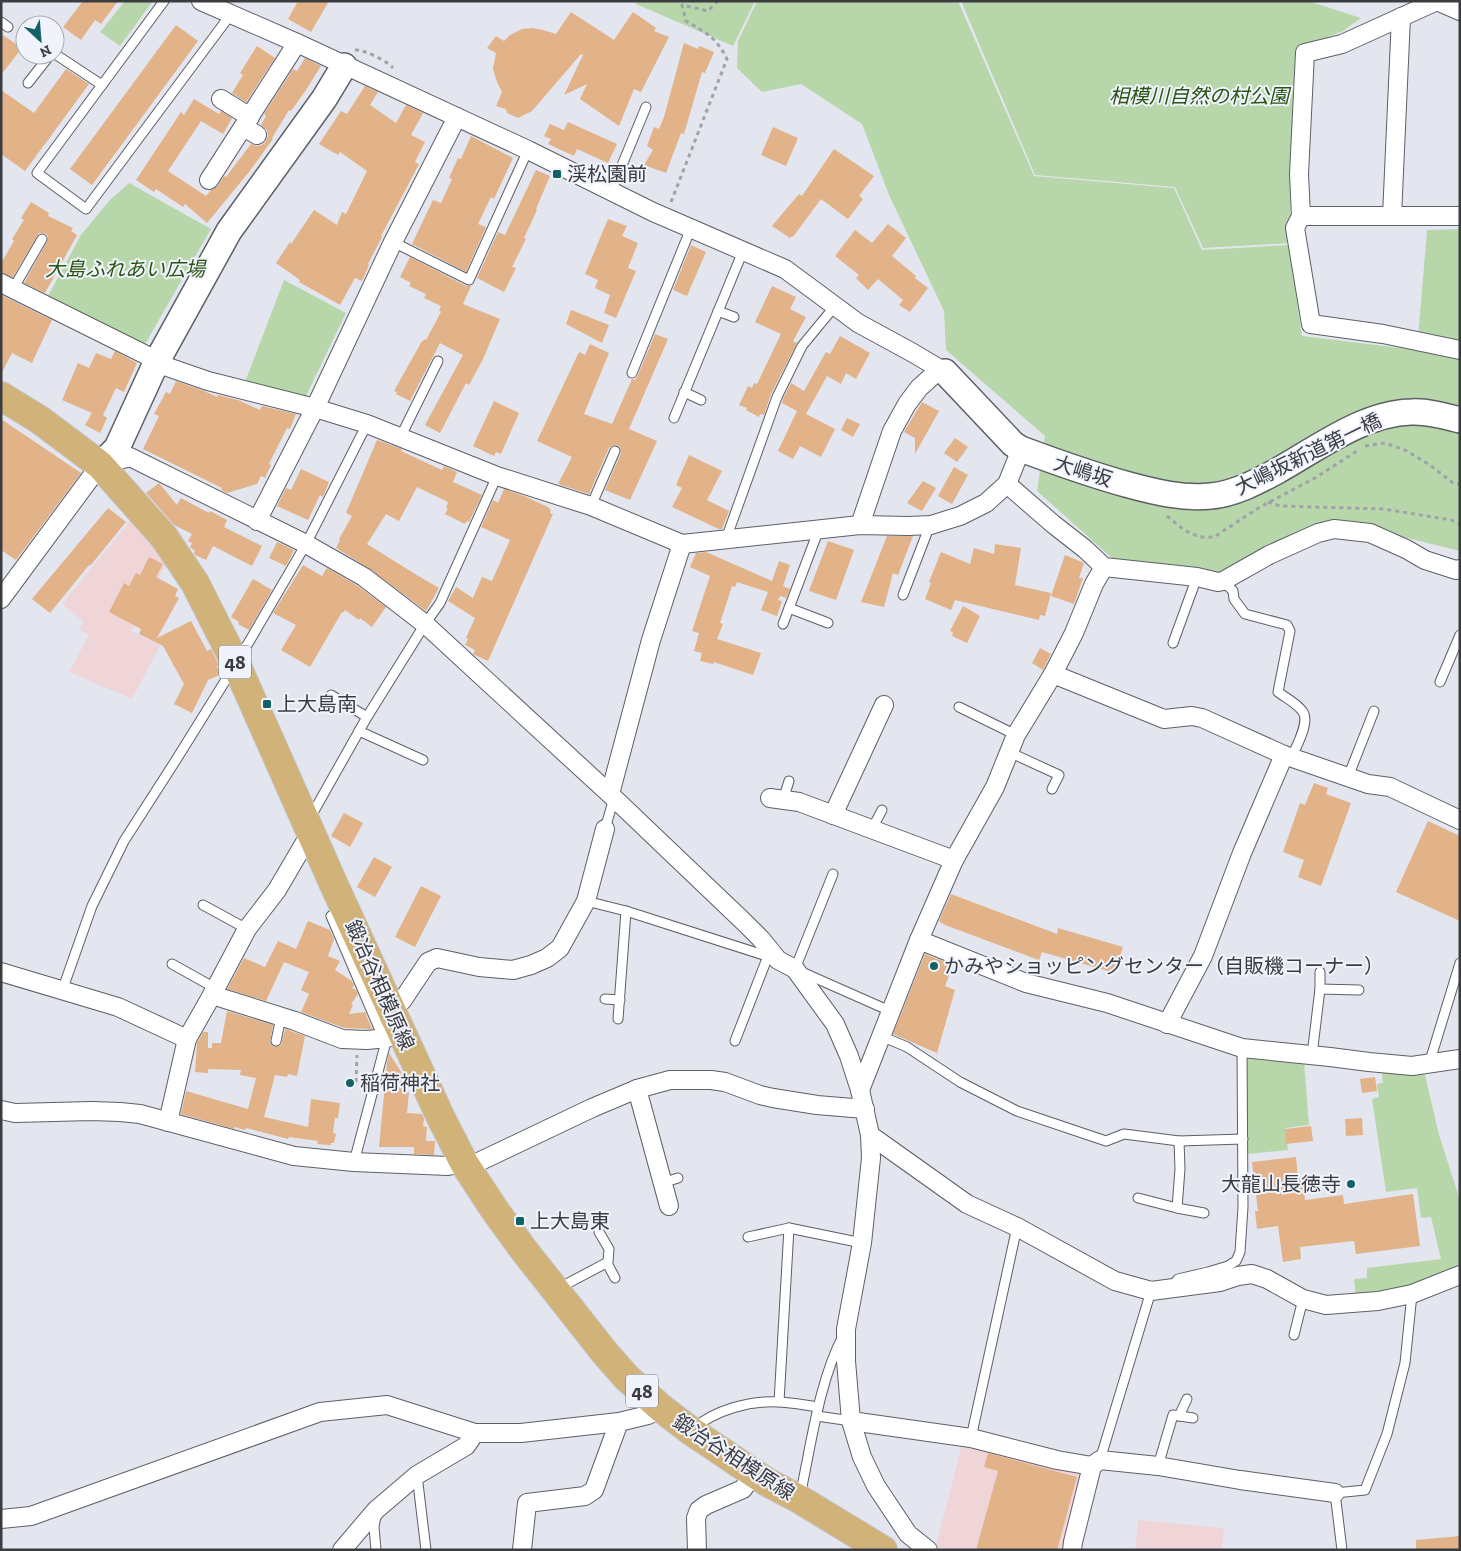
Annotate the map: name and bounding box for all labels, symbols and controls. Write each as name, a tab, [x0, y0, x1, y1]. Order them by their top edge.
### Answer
north arrow	[15, 15, 65, 65]
text: N	[37, 41, 54, 61]
park label: 相模川自然の村公園	[1109, 84, 1292, 108]
place label: 渓松園前	[567, 162, 647, 186]
marker: 渓松園前	[551, 168, 563, 180]
park label: 大島ふれあい広場	[45, 257, 207, 281]
street label: 大嶋坂新道第一橋	[1231, 408, 1385, 500]
street label: 大嶋坂	[1051, 450, 1115, 492]
road number: 48	[219, 646, 251, 679]
place label: 上大島南	[277, 692, 357, 716]
marker: 上大島南	[261, 698, 273, 710]
street label: 鍛冶谷相模原線	[341, 916, 419, 1054]
place label: かみやショッピングセンター（自販機コーナー）	[944, 954, 1384, 978]
marker: かみやショッピングセンター（自販機コーナー）	[928, 960, 940, 972]
place label: 稲荷神社	[360, 1071, 440, 1095]
marker: 稲荷神社	[344, 1077, 356, 1089]
place label: 大龍山長徳寺	[1221, 1172, 1341, 1196]
marker: 大龍山長徳寺	[1345, 1178, 1357, 1190]
place label: 上大島東	[530, 1209, 610, 1233]
marker: 上大島東	[514, 1215, 526, 1227]
road number: 48	[626, 1374, 658, 1408]
street label: 鍛冶谷相模原線	[669, 1409, 799, 1505]

